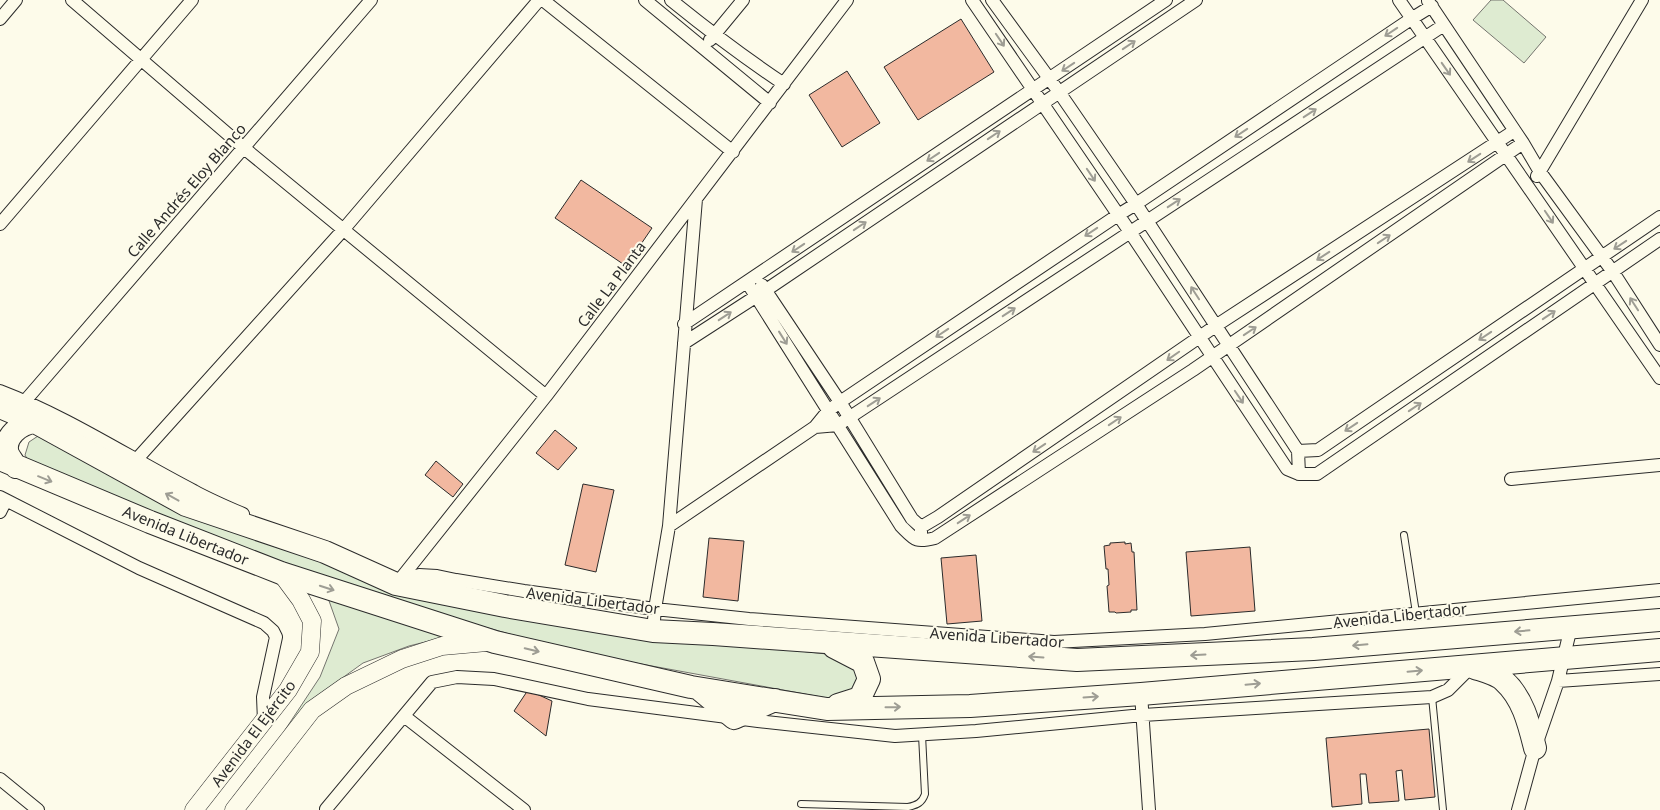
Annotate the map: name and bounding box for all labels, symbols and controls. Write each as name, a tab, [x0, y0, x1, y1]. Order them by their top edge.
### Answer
one-way arrow	[1384, 27, 1398, 37]
one-way arrow	[995, 33, 1006, 47]
one-way arrow	[1122, 40, 1136, 50]
one-way arrow	[1061, 61, 1075, 72]
one-way arrow	[1441, 62, 1451, 76]
one-way arrow	[1302, 108, 1316, 118]
street label: Calle Andrés Eloy Blanco	[122, 119, 250, 261]
one-way arrow	[1235, 128, 1249, 138]
one-way arrow	[987, 130, 1001, 140]
one-way arrow	[927, 152, 941, 162]
one-way arrow	[1467, 153, 1481, 163]
one-way arrow	[1086, 168, 1096, 182]
one-way arrow	[1167, 198, 1181, 208]
one-way arrow	[1544, 209, 1554, 223]
one-way arrow	[852, 221, 866, 231]
one-way arrow	[1085, 227, 1099, 237]
one-way arrow	[1377, 234, 1391, 244]
street label: Calle La Planta	[572, 237, 650, 331]
one-way arrow	[1613, 240, 1627, 250]
one-way arrow	[792, 243, 806, 253]
one-way arrow	[1316, 251, 1330, 261]
one-way arrow	[1190, 286, 1200, 300]
one-way arrow	[1628, 297, 1639, 311]
one-way arrow	[1002, 307, 1016, 317]
one-way arrow	[1542, 310, 1556, 320]
one-way arrow	[717, 311, 731, 321]
one-way arrow	[1243, 326, 1257, 336]
one-way arrow	[935, 328, 949, 338]
one-way arrow	[778, 331, 788, 345]
one-way arrow	[1479, 331, 1493, 341]
one-way arrow	[1166, 351, 1180, 361]
one-way arrow	[1235, 390, 1245, 404]
one-way arrow	[867, 396, 881, 407]
one-way arrow	[1408, 402, 1422, 412]
one-way arrow	[1108, 416, 1122, 426]
one-way arrow	[1344, 422, 1358, 432]
one-way arrow	[1032, 443, 1046, 453]
one-way arrow	[37, 474, 52, 484]
one-way arrow	[165, 492, 180, 501]
street label: Avenida Libertador	[120, 501, 252, 569]
one-way arrow	[957, 514, 971, 524]
street label: Avenida Libertador	[525, 582, 661, 618]
one-way arrow	[318, 583, 334, 593]
street label: Avenida Libertador	[1332, 598, 1468, 632]
street label: Avenida Libertador	[929, 622, 1065, 652]
one-way arrow	[1514, 626, 1530, 636]
one-way arrow	[1353, 640, 1369, 650]
one-way arrow	[524, 646, 540, 655]
one-way arrow	[1190, 650, 1206, 659]
one-way arrow	[1028, 653, 1044, 662]
one-way arrow	[1406, 666, 1422, 676]
street label: Avenida El Ejército	[206, 676, 300, 790]
one-way arrow	[1244, 680, 1260, 689]
one-way arrow	[1082, 693, 1098, 702]
one-way arrow	[885, 703, 901, 712]

